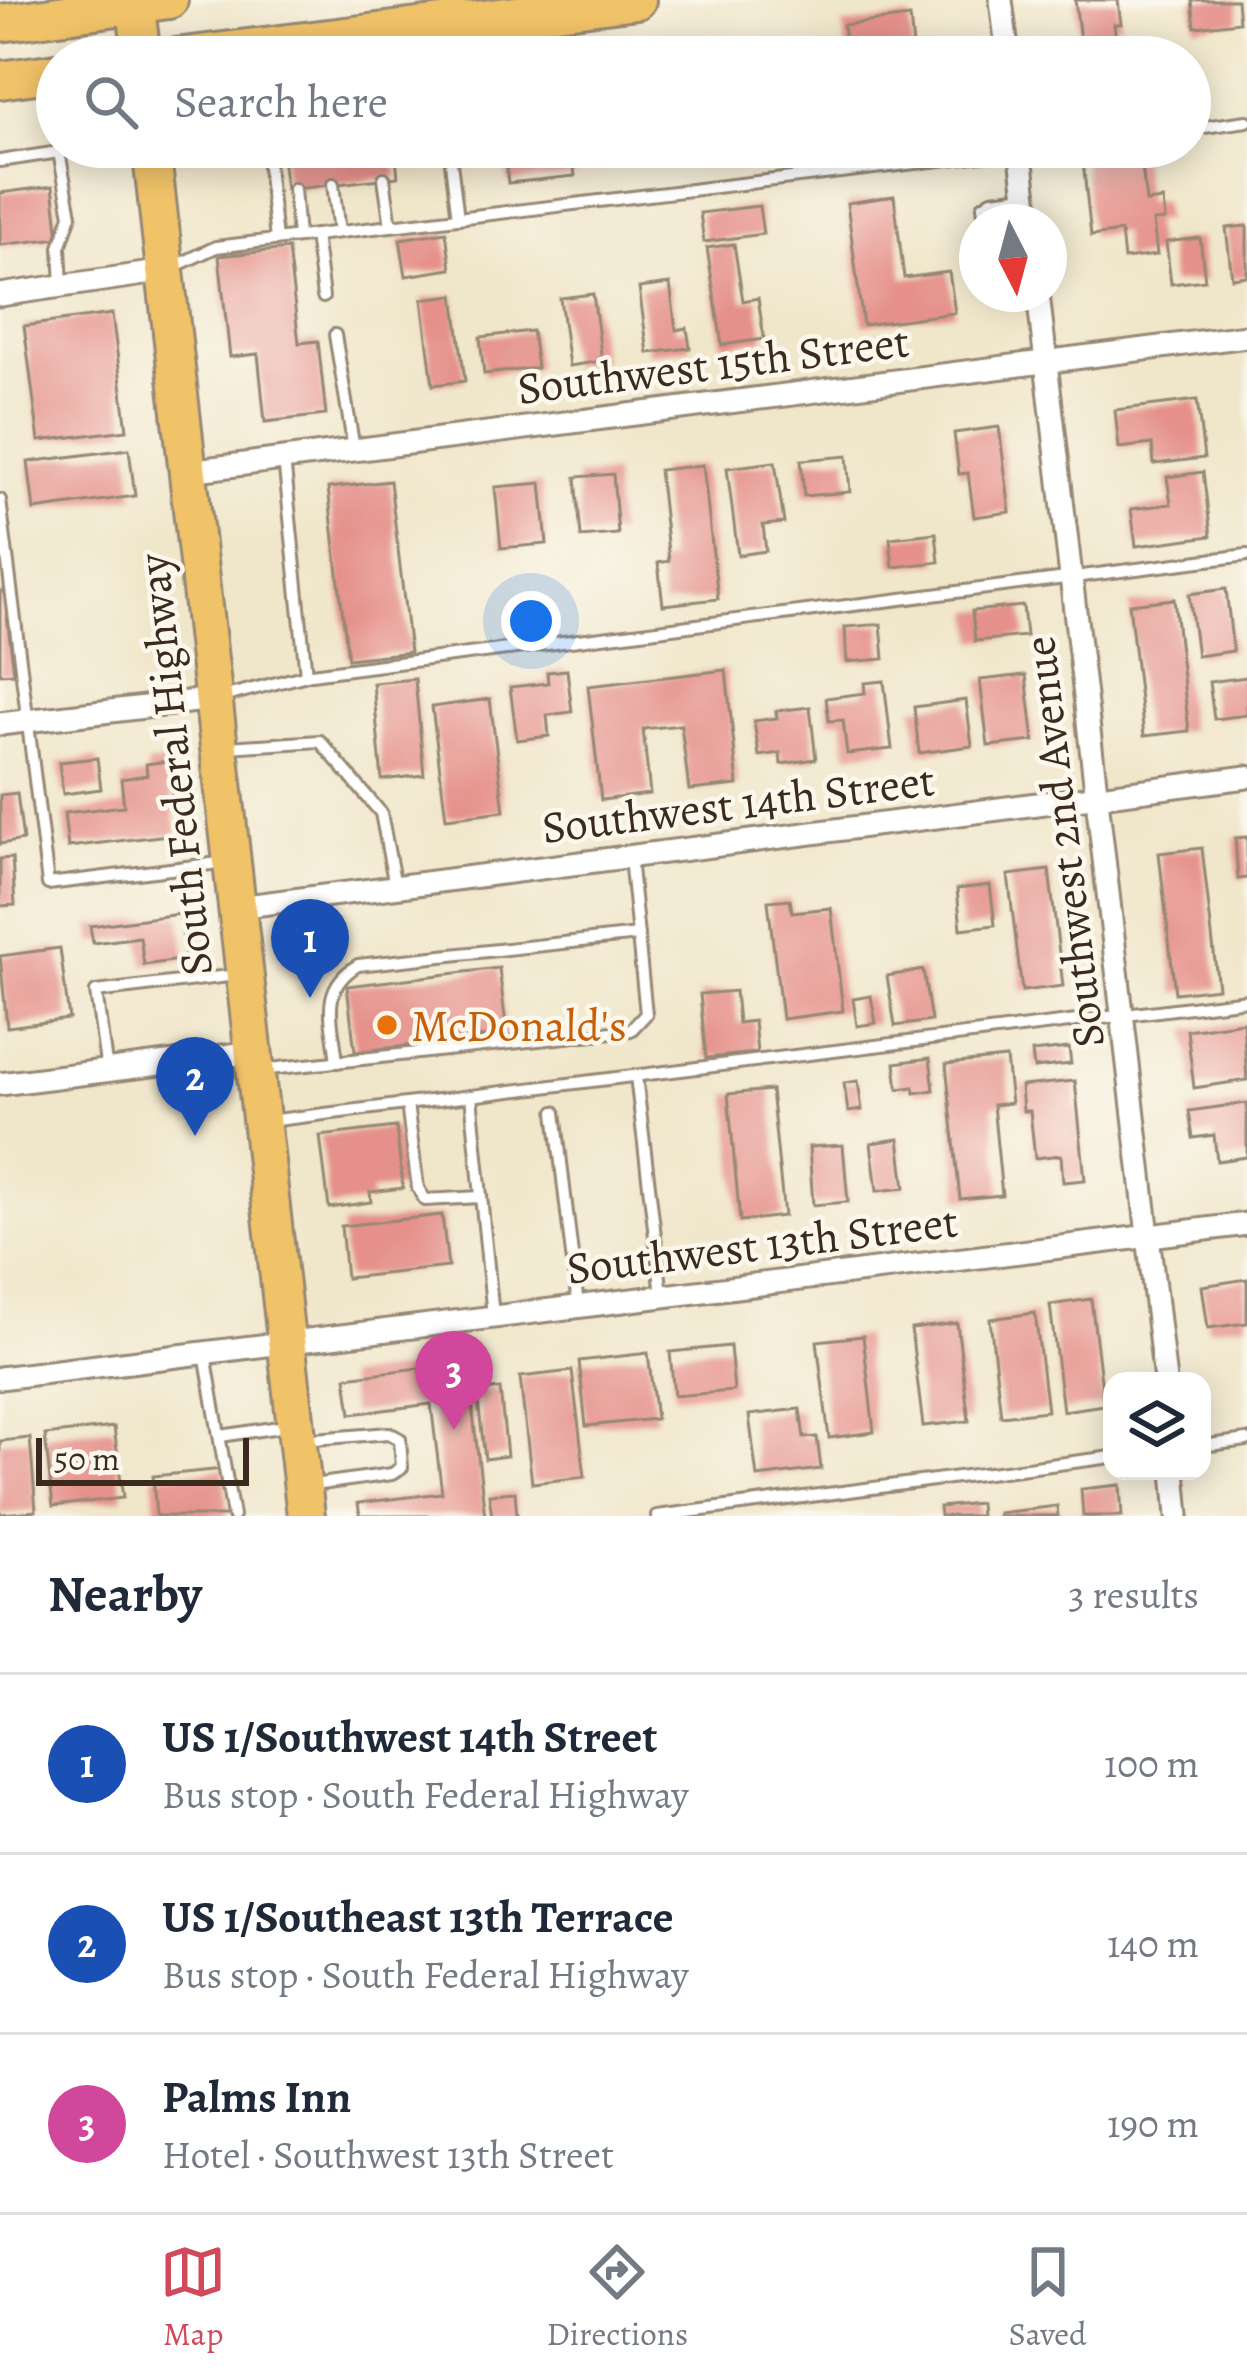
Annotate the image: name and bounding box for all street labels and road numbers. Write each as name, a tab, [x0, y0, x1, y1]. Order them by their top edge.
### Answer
street label: Southwest 15th Street	[514, 310, 913, 420]
street label: South Federal Highway	[122, 550, 228, 979]
street label: Southwest 2nd Avenue	[1008, 633, 1120, 1051]
street label: Southwest 14th Street	[538, 749, 938, 859]
street label: Southwest 13th Street	[563, 1190, 961, 1300]

